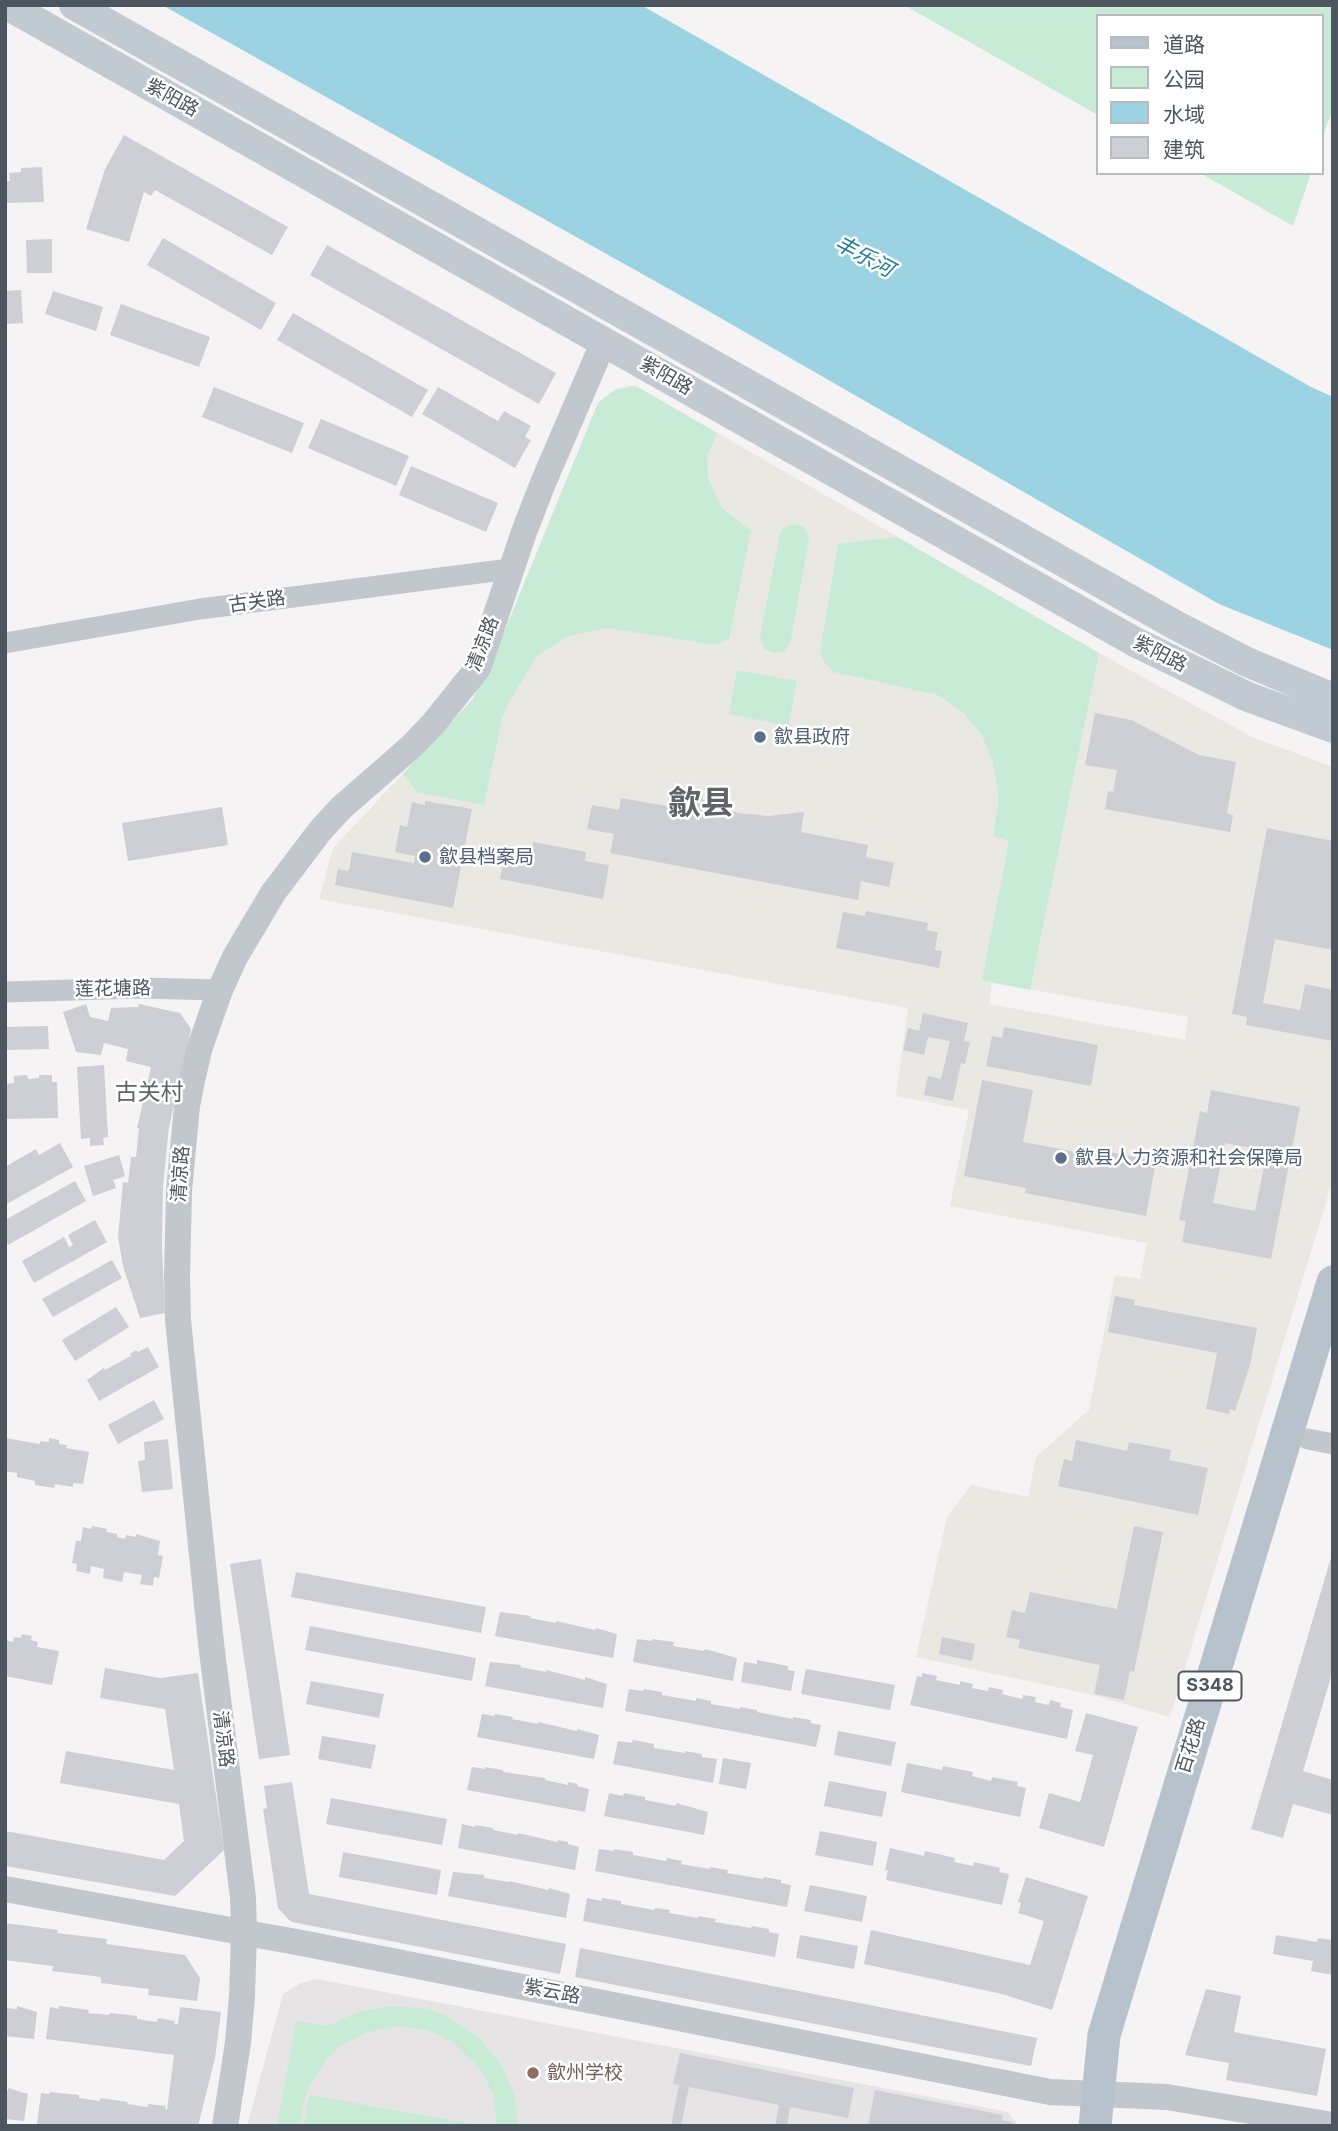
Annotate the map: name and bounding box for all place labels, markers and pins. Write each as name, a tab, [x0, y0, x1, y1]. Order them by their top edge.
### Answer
place label: 歙县政府	[774, 726, 850, 748]
marker: 歙县政府	[752, 729, 768, 745]
place label: 歙县档案局	[439, 846, 534, 868]
marker: 歙县档案局	[417, 849, 433, 865]
place label: 歙县人力资源和社会保障局	[1075, 1147, 1303, 1169]
marker: 歙县人力资源和社会保障局	[1053, 1150, 1069, 1166]
place label: 歙州学校	[547, 2062, 623, 2084]
marker: 歙州学校	[525, 2065, 541, 2081]

